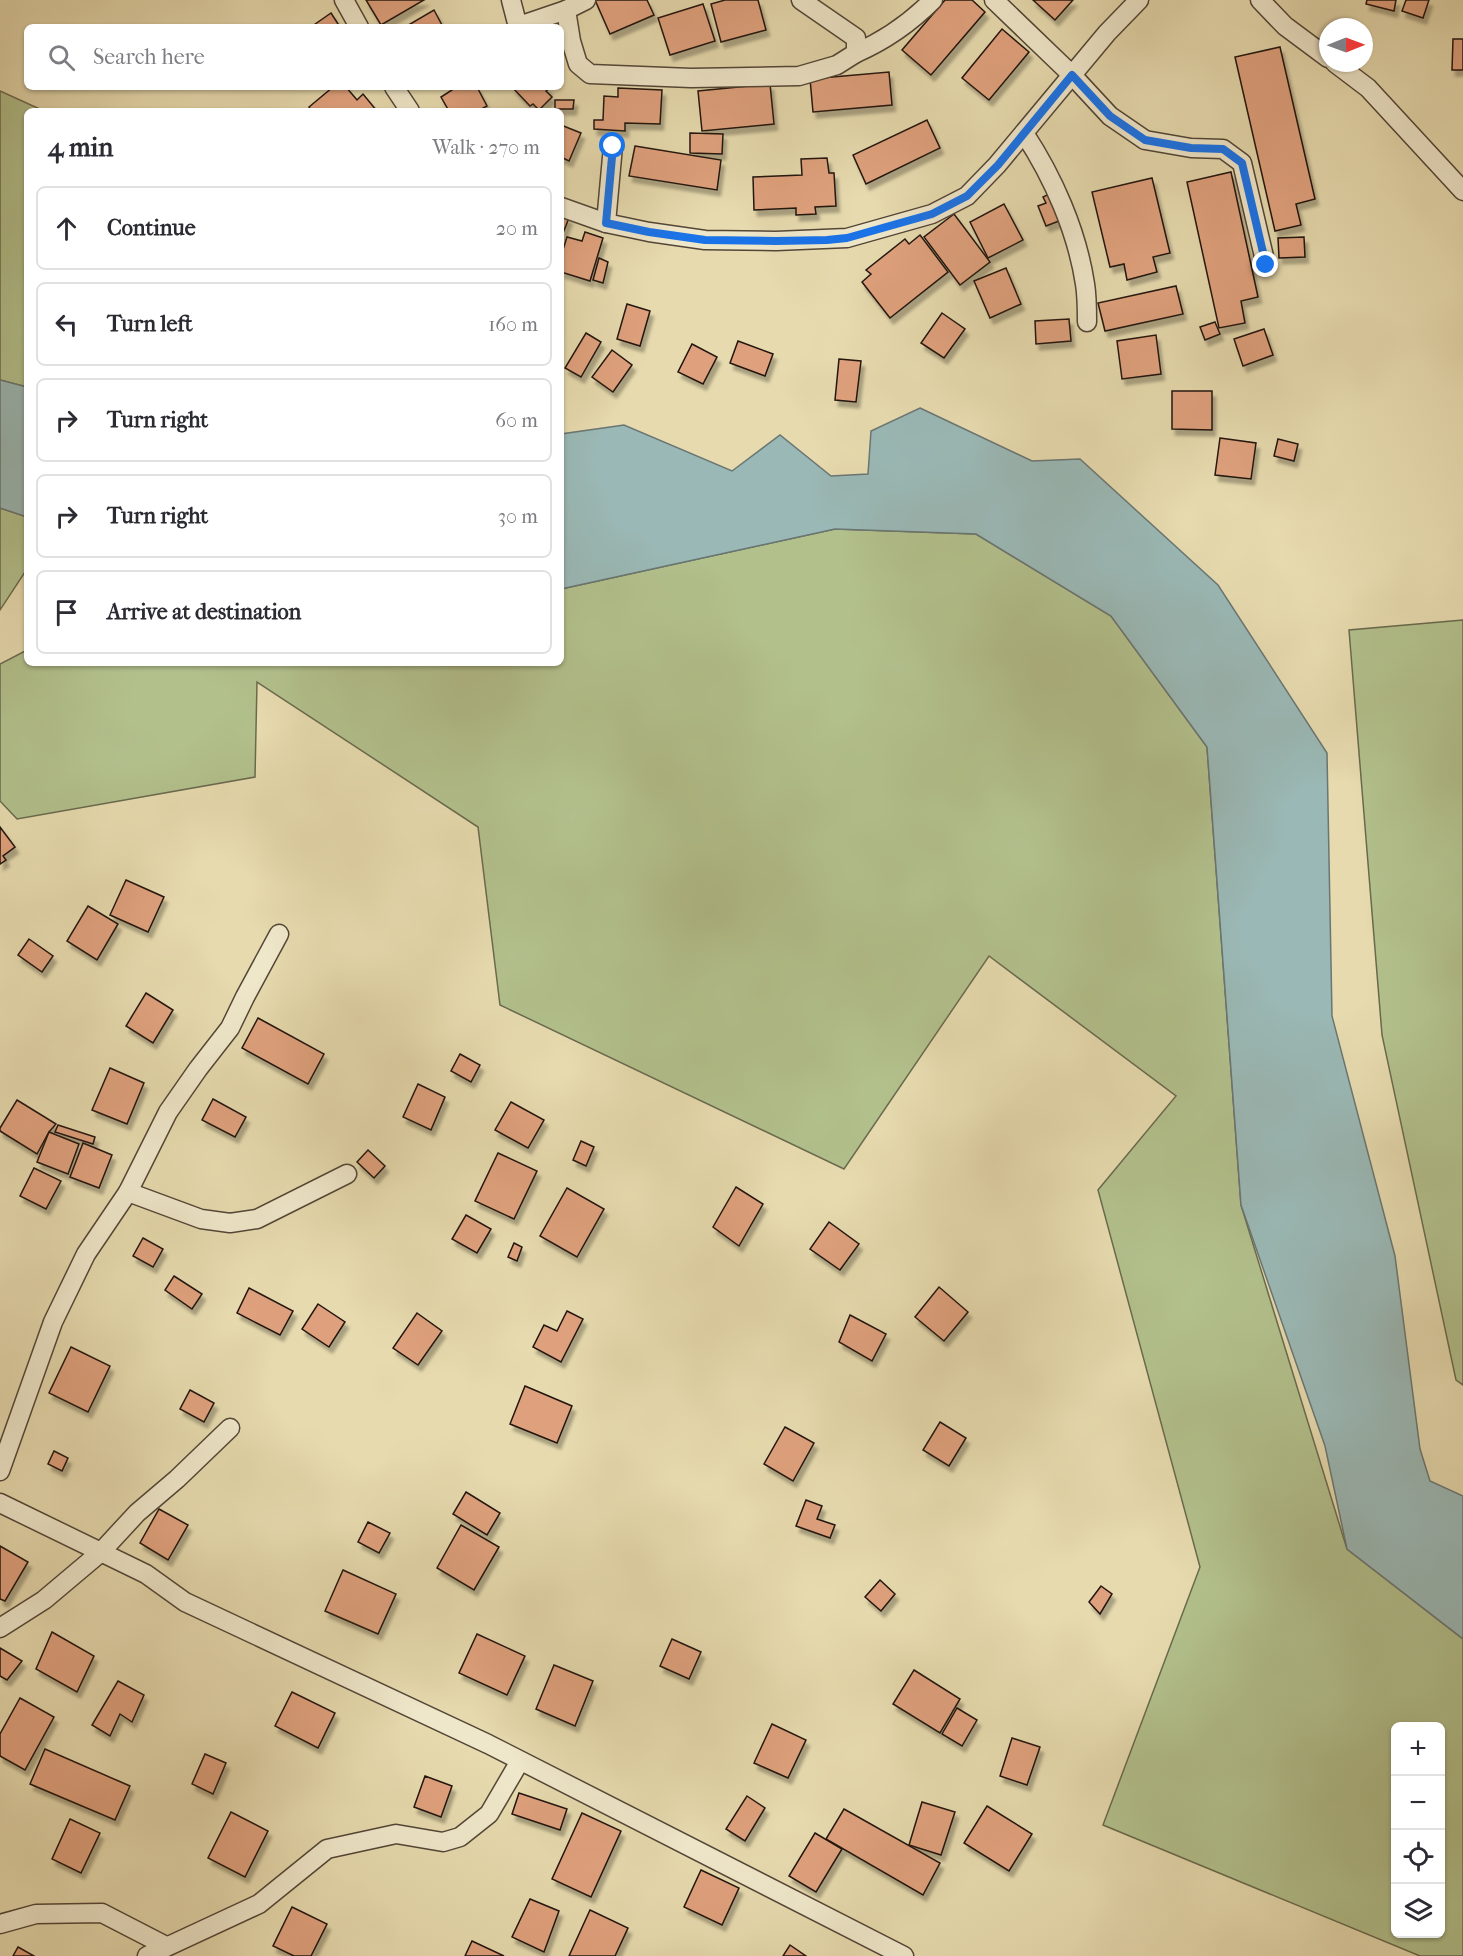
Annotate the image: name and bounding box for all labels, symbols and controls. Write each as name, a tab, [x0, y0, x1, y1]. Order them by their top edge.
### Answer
north arrow	[1319, 18, 1373, 72]
search box	[24, 24, 564, 90]
icon: search	[45, 41, 78, 74]
text: Search here	[93, 44, 205, 70]
text: 4 min	[48, 132, 113, 163]
route start	[599, 132, 625, 158]
text: Walk · 270 m	[432, 136, 540, 159]
icon: ahead	[50, 212, 83, 245]
text: Continue	[107, 215, 196, 241]
text: 20 m	[496, 217, 538, 240]
route end	[1252, 251, 1278, 277]
icon: left	[50, 308, 83, 341]
text: Turn left	[107, 311, 193, 337]
text: 160 m	[488, 313, 538, 336]
icon: right	[50, 404, 83, 437]
text: Turn right	[107, 407, 208, 433]
text: 60 m	[495, 409, 538, 432]
icon: right	[50, 500, 83, 533]
text: Turn right	[107, 503, 208, 529]
text: 30 m	[498, 505, 538, 528]
icon: arrive	[50, 596, 83, 629]
text: Arrive at destination	[107, 599, 301, 625]
map controls	[1391, 1722, 1445, 1938]
button: +	[1391, 1722, 1445, 1776]
button: −	[1391, 1776, 1445, 1830]
button: locate	[1391, 1830, 1445, 1884]
button: layers	[1391, 1884, 1445, 1938]

